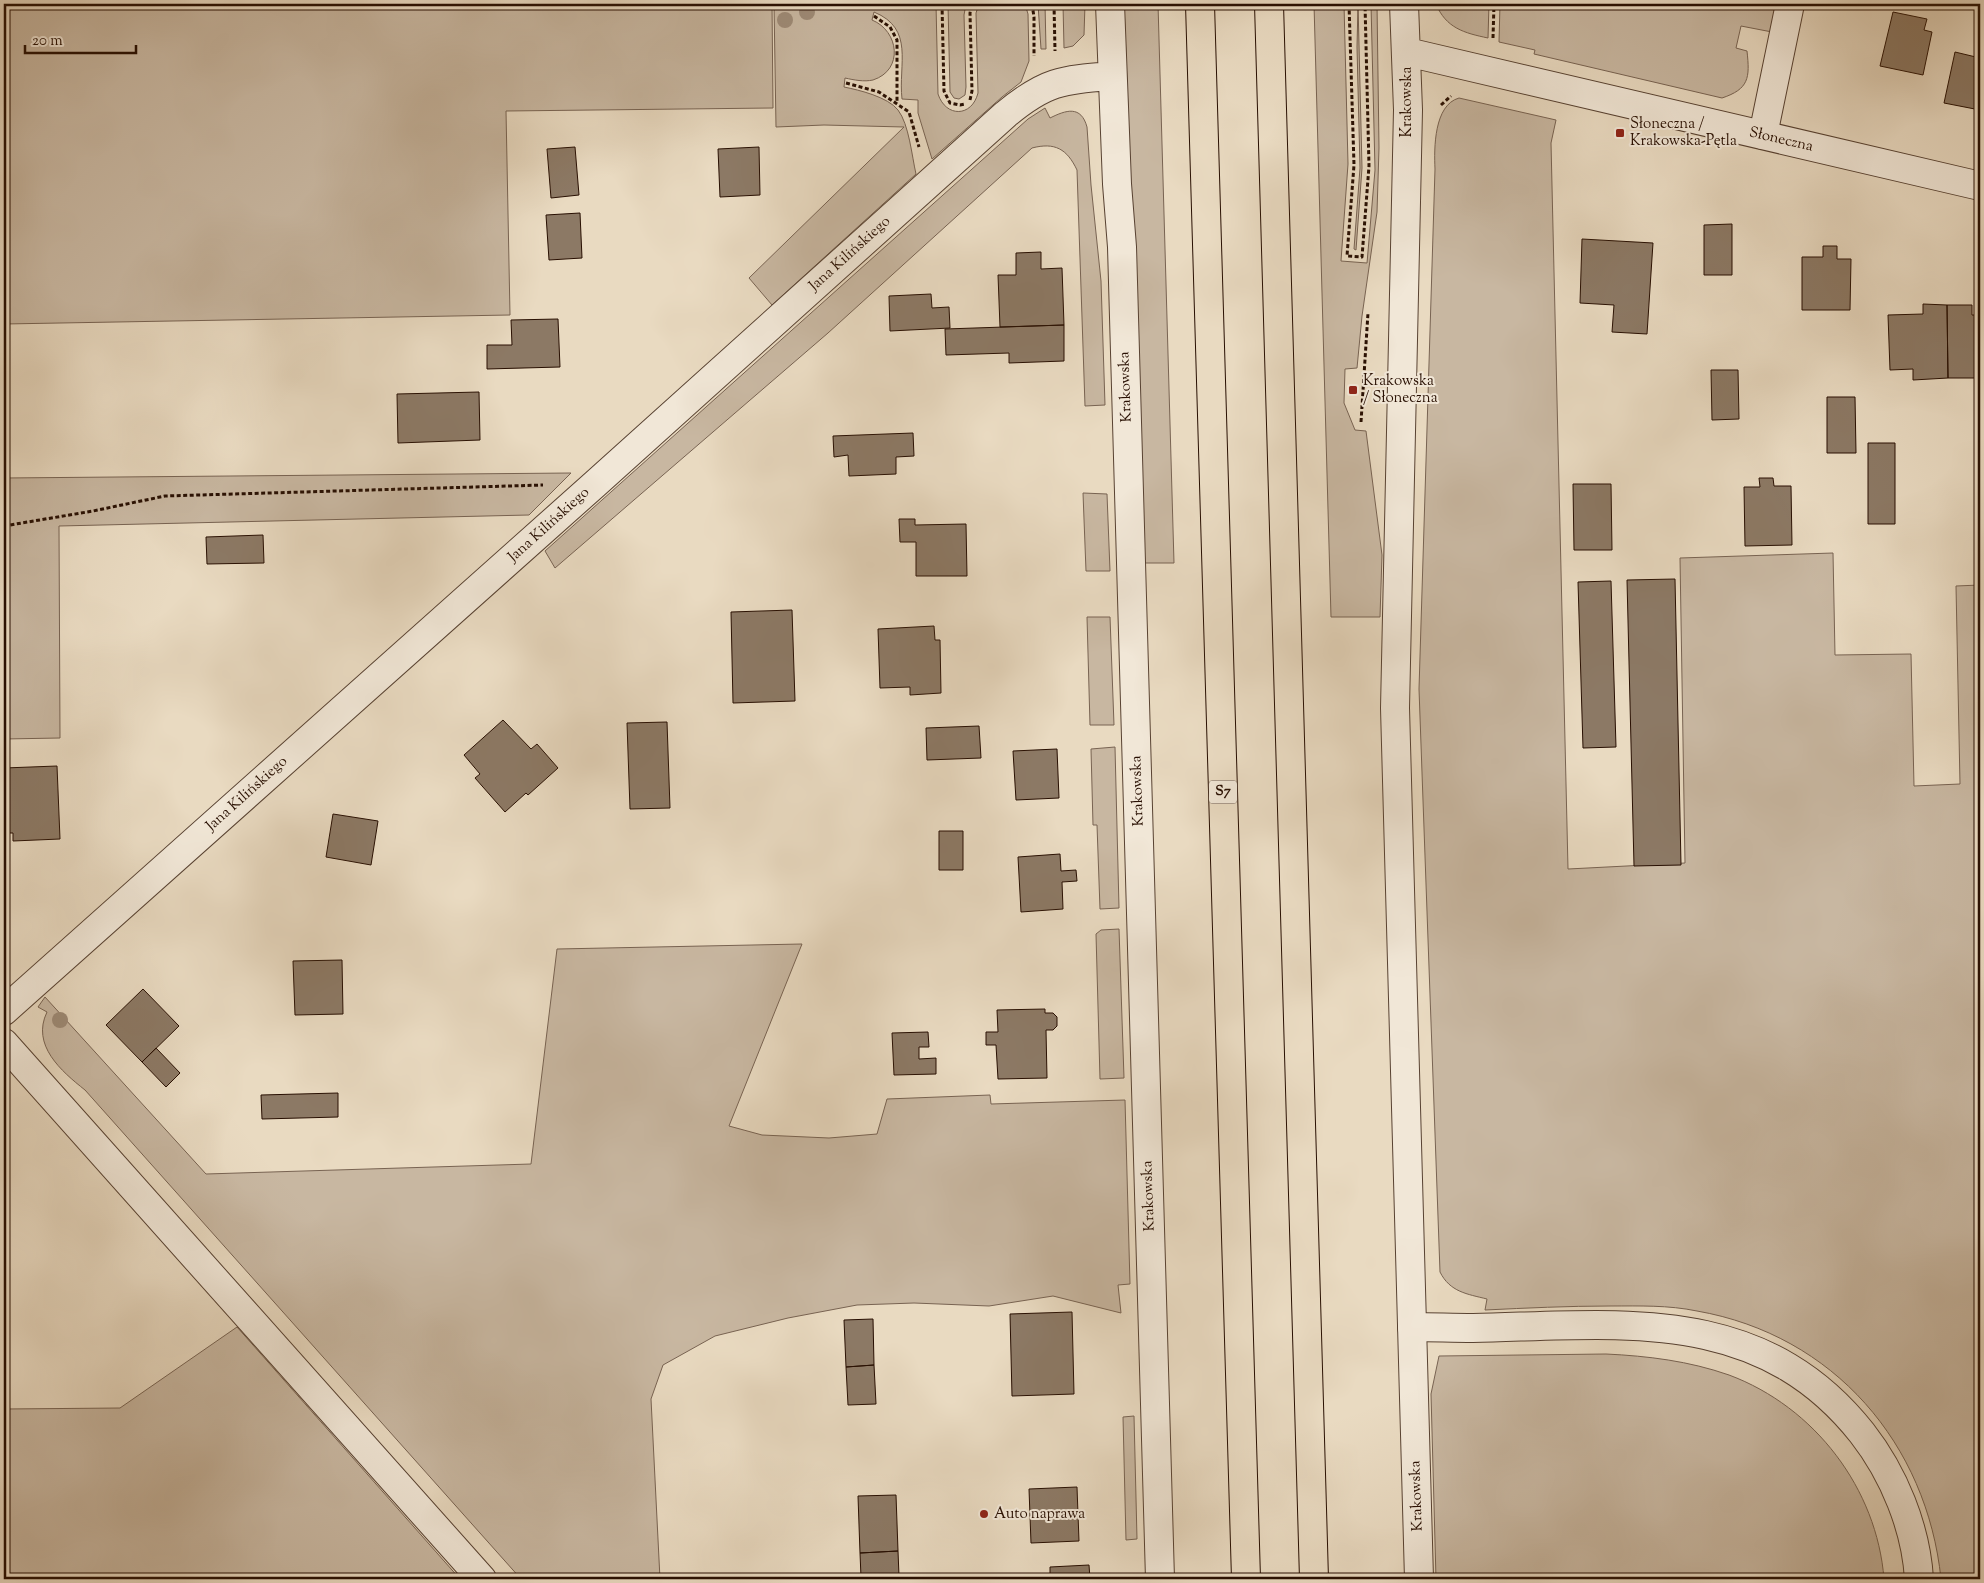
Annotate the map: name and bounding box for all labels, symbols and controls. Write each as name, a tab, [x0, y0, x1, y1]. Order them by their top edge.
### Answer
scale bar	[25, 22, 136, 54]
text: 20 m	[32, 31, 63, 52]
street label: Krakowska	[1397, 66, 1418, 137]
place label: Słoneczna / Krakowska-Pętla	[1630, 114, 1737, 152]
street label: Słoneczna	[1747, 122, 1815, 158]
marker: Słoneczna / Krakowska-Pętla	[1614, 127, 1626, 139]
street label: Jana Kilińskiego	[804, 212, 895, 297]
street label: Krakowska	[1114, 351, 1138, 423]
place label: Krakowska / Słoneczna	[1363, 371, 1438, 409]
marker: Krakowska / Słoneczna	[1347, 384, 1359, 396]
street label: Jana Kilińskiego	[503, 483, 594, 568]
street label: Jana Kilińskiego	[201, 752, 292, 837]
street label: Krakowska	[1126, 755, 1150, 827]
road number: S7	[1209, 780, 1237, 804]
street label: Krakowska	[1137, 1160, 1161, 1232]
street label: Krakowska	[1405, 1460, 1429, 1532]
place label: Auto naprawa	[994, 1504, 1085, 1525]
marker: Auto naprawa	[978, 1508, 990, 1520]

